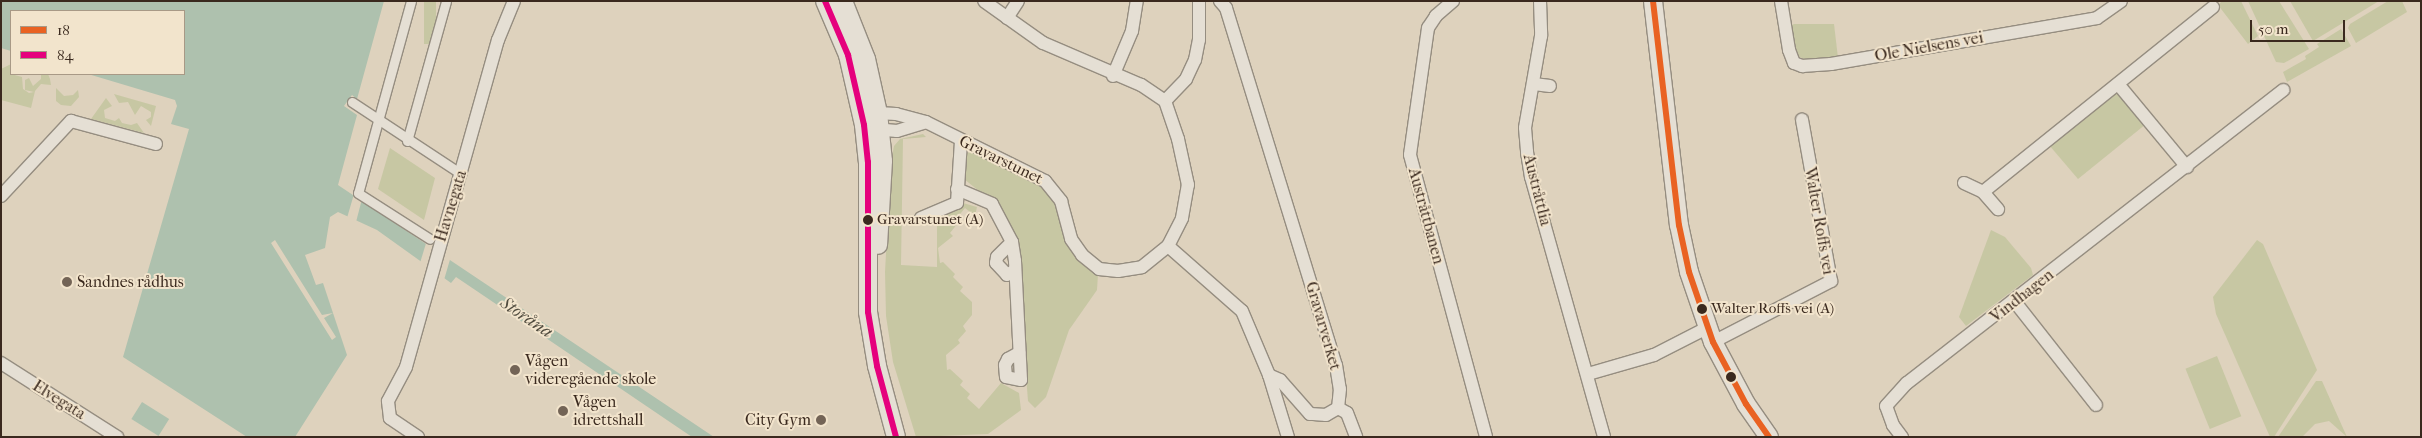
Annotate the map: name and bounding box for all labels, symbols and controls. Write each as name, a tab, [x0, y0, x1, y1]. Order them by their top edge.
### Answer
legend	[10, 10, 185, 75]
scale bar	[2252, 10, 2347, 42]
text: 50 m	[2258, 20, 2288, 38]
text: 18	[57, 21, 70, 39]
street label: Ole Nielsens vei	[1873, 28, 1985, 66]
text: 84	[57, 46, 73, 64]
street label: Gravarstunet	[956, 131, 1046, 189]
street label: Austråttlia	[1519, 152, 1555, 228]
street label: Austråttbanen	[1404, 166, 1448, 266]
street label: Walter Roffs vei	[1800, 166, 1838, 276]
street label: Havnegata	[431, 168, 471, 244]
place label: Gravarstunet (A)	[877, 211, 983, 229]
marker: Gravarstunet (A)	[863, 215, 873, 225]
street label: Vindhagen	[1986, 265, 2058, 327]
place label: Sandnes rådhus	[77, 272, 184, 292]
marker: Sandnes rådhus	[61, 276, 73, 288]
street label: Gravarverket	[1301, 280, 1345, 372]
water label: Storåna	[496, 293, 556, 343]
place label: Walter Roffs vei (A)	[1711, 300, 1834, 318]
marker: Walter Roffs vei (A)	[1697, 304, 1707, 314]
place label: Vågen videregående skole	[525, 351, 656, 389]
marker: Vågen videregående skole	[509, 364, 521, 376]
unlabelled marker	[1726, 372, 1736, 382]
street label: Elvegata	[29, 376, 89, 424]
place label: Vågen idrettshall	[573, 392, 643, 430]
marker: Vågen idrettshall	[557, 405, 569, 417]
place label: City Gym	[745, 410, 811, 430]
marker: City Gym	[815, 414, 827, 426]

